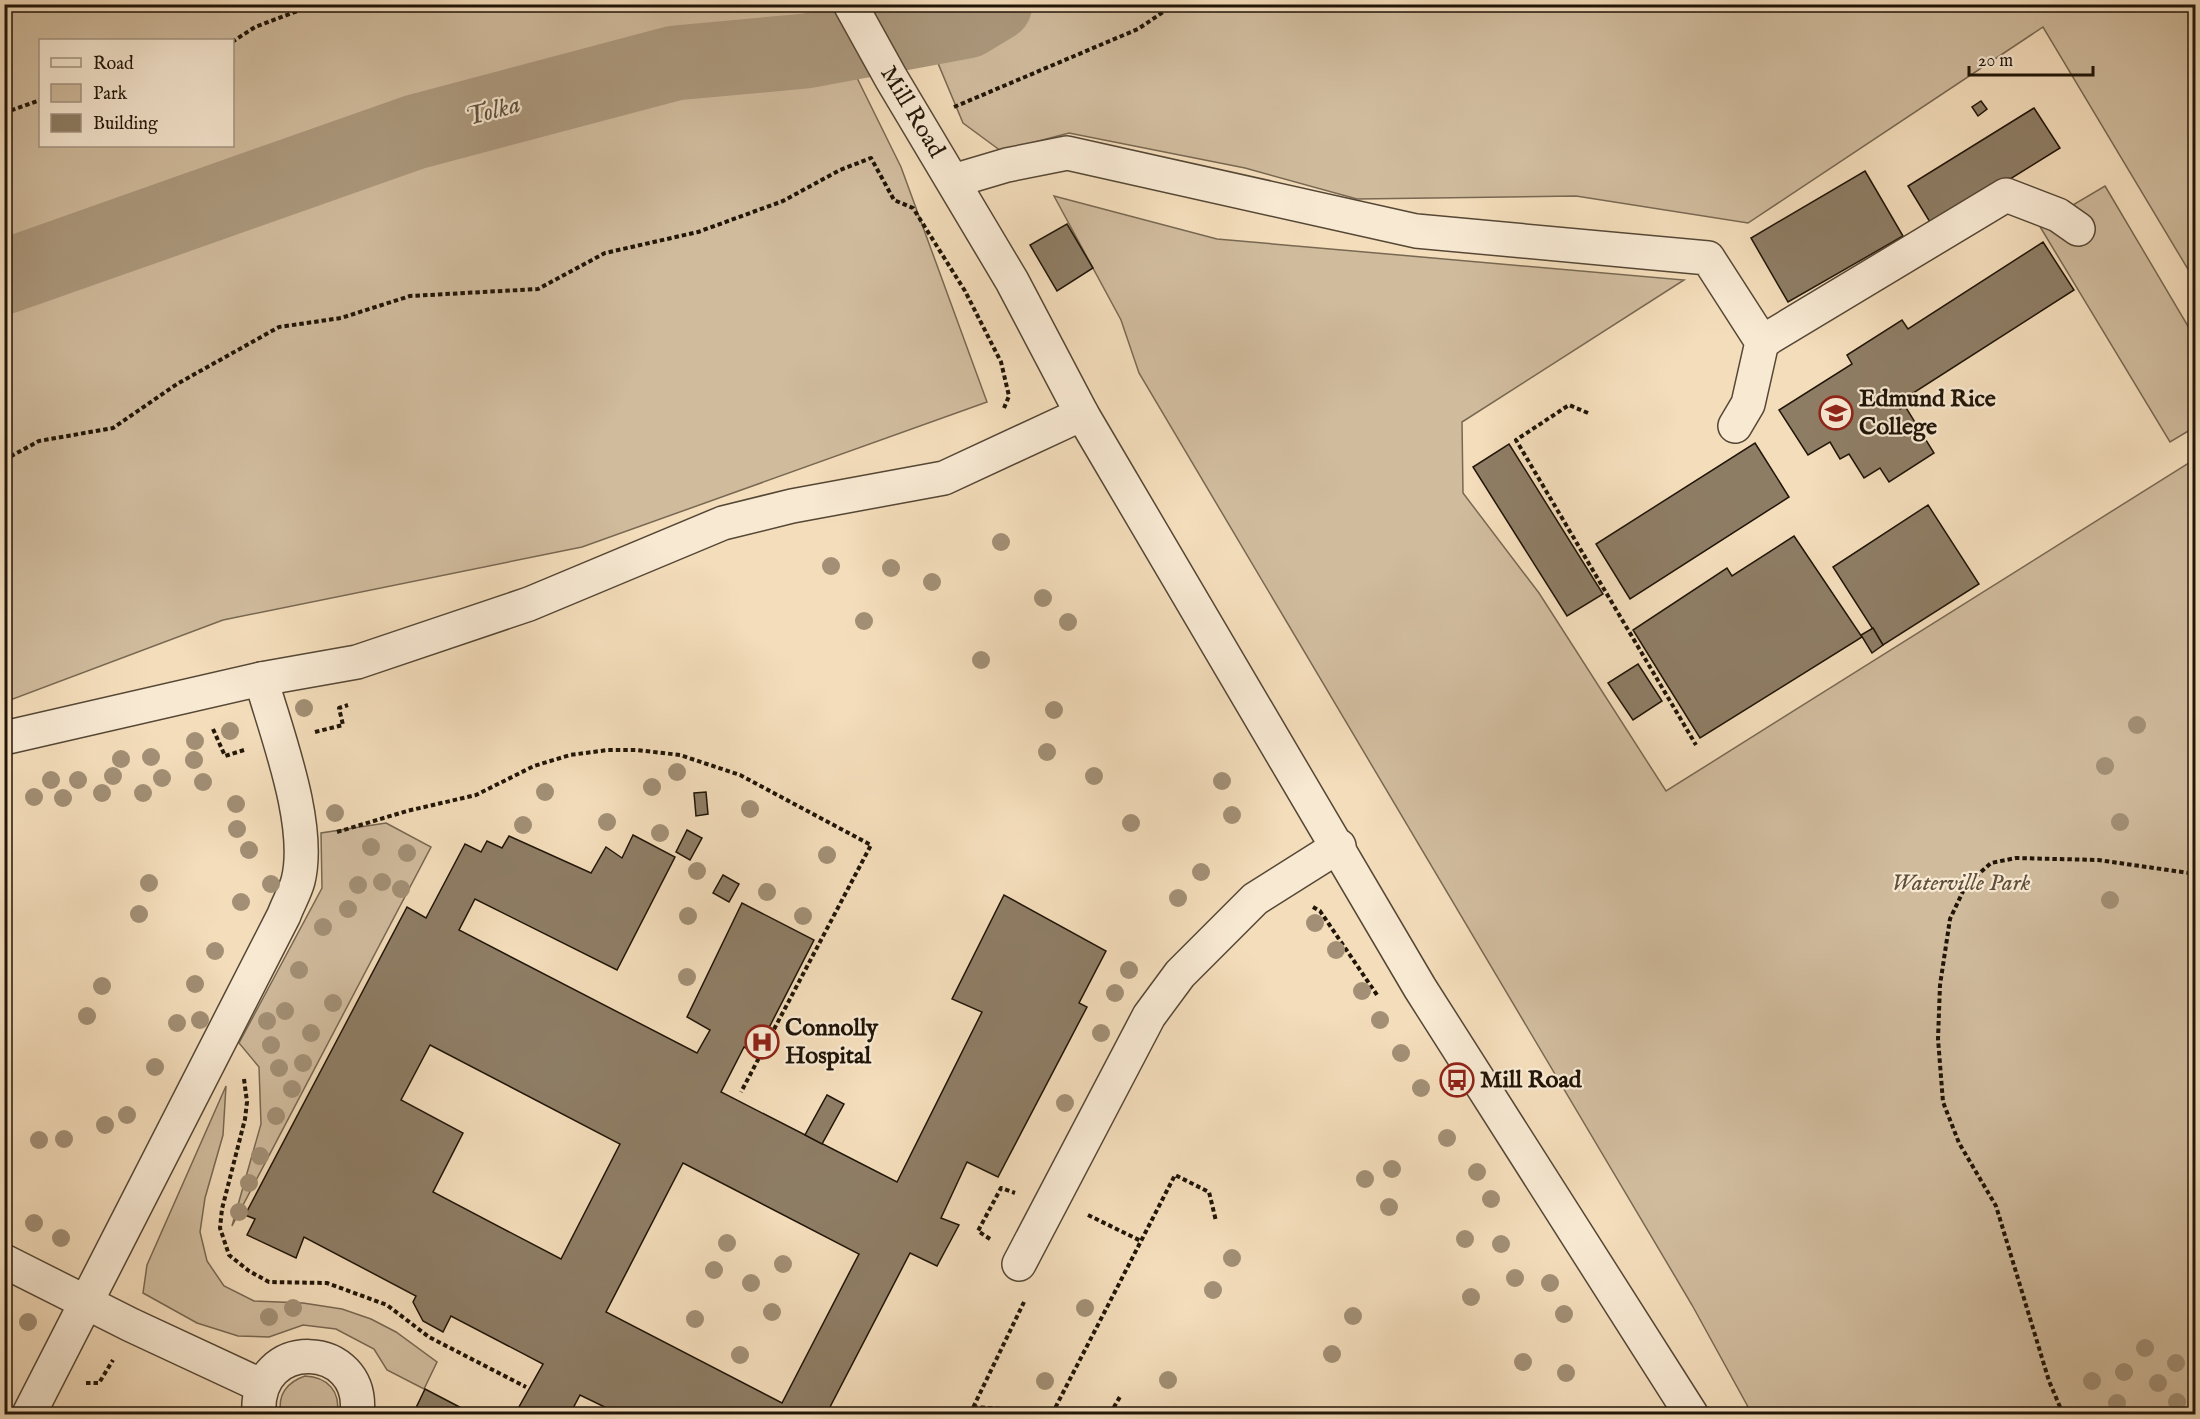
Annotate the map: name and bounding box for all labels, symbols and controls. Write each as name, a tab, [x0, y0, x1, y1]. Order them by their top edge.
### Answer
legend	[39, 39, 234, 147]
scale bar	[1969, 39, 2094, 77]
text: 20 m	[1978, 50, 2013, 73]
text: Road	[93, 53, 134, 76]
street label: Mill Road	[873, 60, 952, 164]
text: Park	[93, 83, 128, 106]
water label: Tolka	[462, 88, 524, 134]
text: Building	[93, 113, 158, 136]
place label: Edmund Rice College	[1859, 384, 1996, 443]
school or university icon: Edmund Rice College	[1818, 395, 1854, 431]
park label: Waterville Park	[1892, 868, 2031, 899]
place label: Connolly Hospital	[785, 1013, 879, 1072]
hospital icon: Connolly Hospital	[744, 1024, 780, 1060]
bus stop icon: Mill Road	[1439, 1062, 1475, 1098]
place label: Mill Road	[1480, 1065, 1583, 1096]

